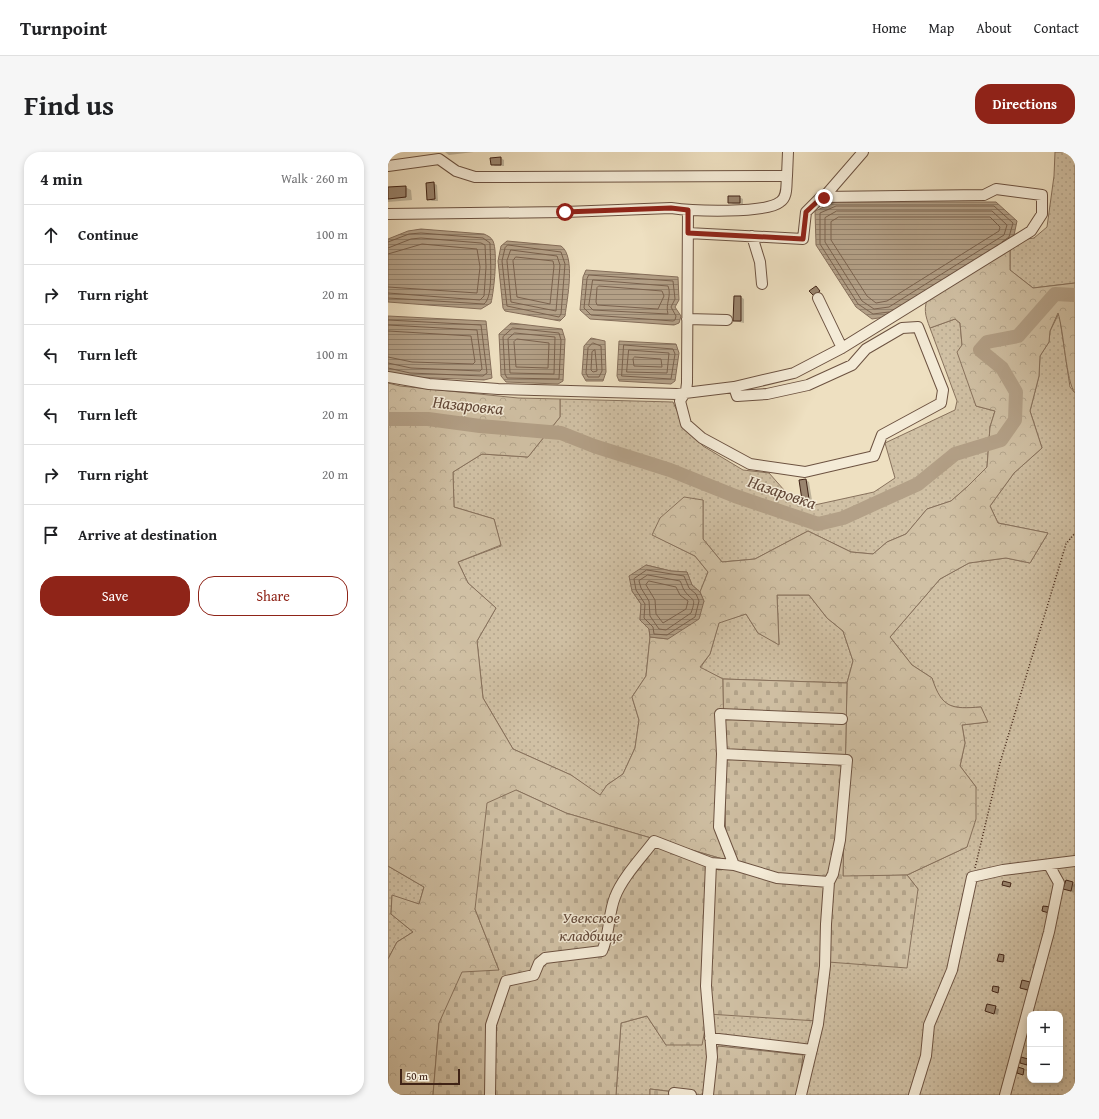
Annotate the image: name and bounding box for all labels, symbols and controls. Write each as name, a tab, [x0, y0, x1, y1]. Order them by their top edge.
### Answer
text: Turnpoint	[20, 14, 107, 42]
text: Home	[872, 18, 907, 38]
text: Map	[929, 18, 954, 38]
text: About	[976, 18, 1012, 38]
text: Contact	[1034, 18, 1079, 38]
text: Find us	[24, 84, 114, 125]
button: Directions	[975, 84, 1075, 124]
text: 4 min	[40, 166, 82, 191]
text: Walk · 260 m	[281, 169, 348, 188]
route end	[815, 189, 833, 207]
route start	[556, 203, 574, 221]
icon: ahead	[40, 224, 62, 246]
text: Continue	[78, 224, 139, 245]
text: 100 m	[316, 225, 348, 244]
icon: right	[40, 284, 62, 306]
text: Turn right	[78, 284, 149, 305]
text: 20 m	[322, 285, 348, 304]
icon: left	[40, 344, 62, 366]
text: Turn left	[78, 344, 137, 365]
text: 100 m	[316, 345, 348, 364]
water label: Назаровка	[431, 388, 505, 421]
icon: left	[40, 404, 62, 426]
text: Turn left	[78, 404, 137, 425]
text: 20 m	[322, 405, 348, 424]
icon: right	[40, 464, 62, 486]
text: Turn right	[78, 464, 149, 485]
text: 20 m	[322, 465, 348, 484]
water label: Назаровка	[744, 468, 820, 515]
icon: arrive	[40, 524, 62, 546]
text: Arrive at destination	[78, 524, 217, 545]
button: Save	[40, 576, 190, 616]
button: Share	[198, 576, 348, 616]
park label: Увекское кладбище	[559, 905, 623, 947]
map controls	[1027, 1011, 1063, 1083]
button: +	[1027, 1011, 1063, 1047]
button: −	[1027, 1047, 1063, 1083]
scale bar	[400, 1067, 460, 1086]
text: 50 m	[406, 1068, 428, 1084]

